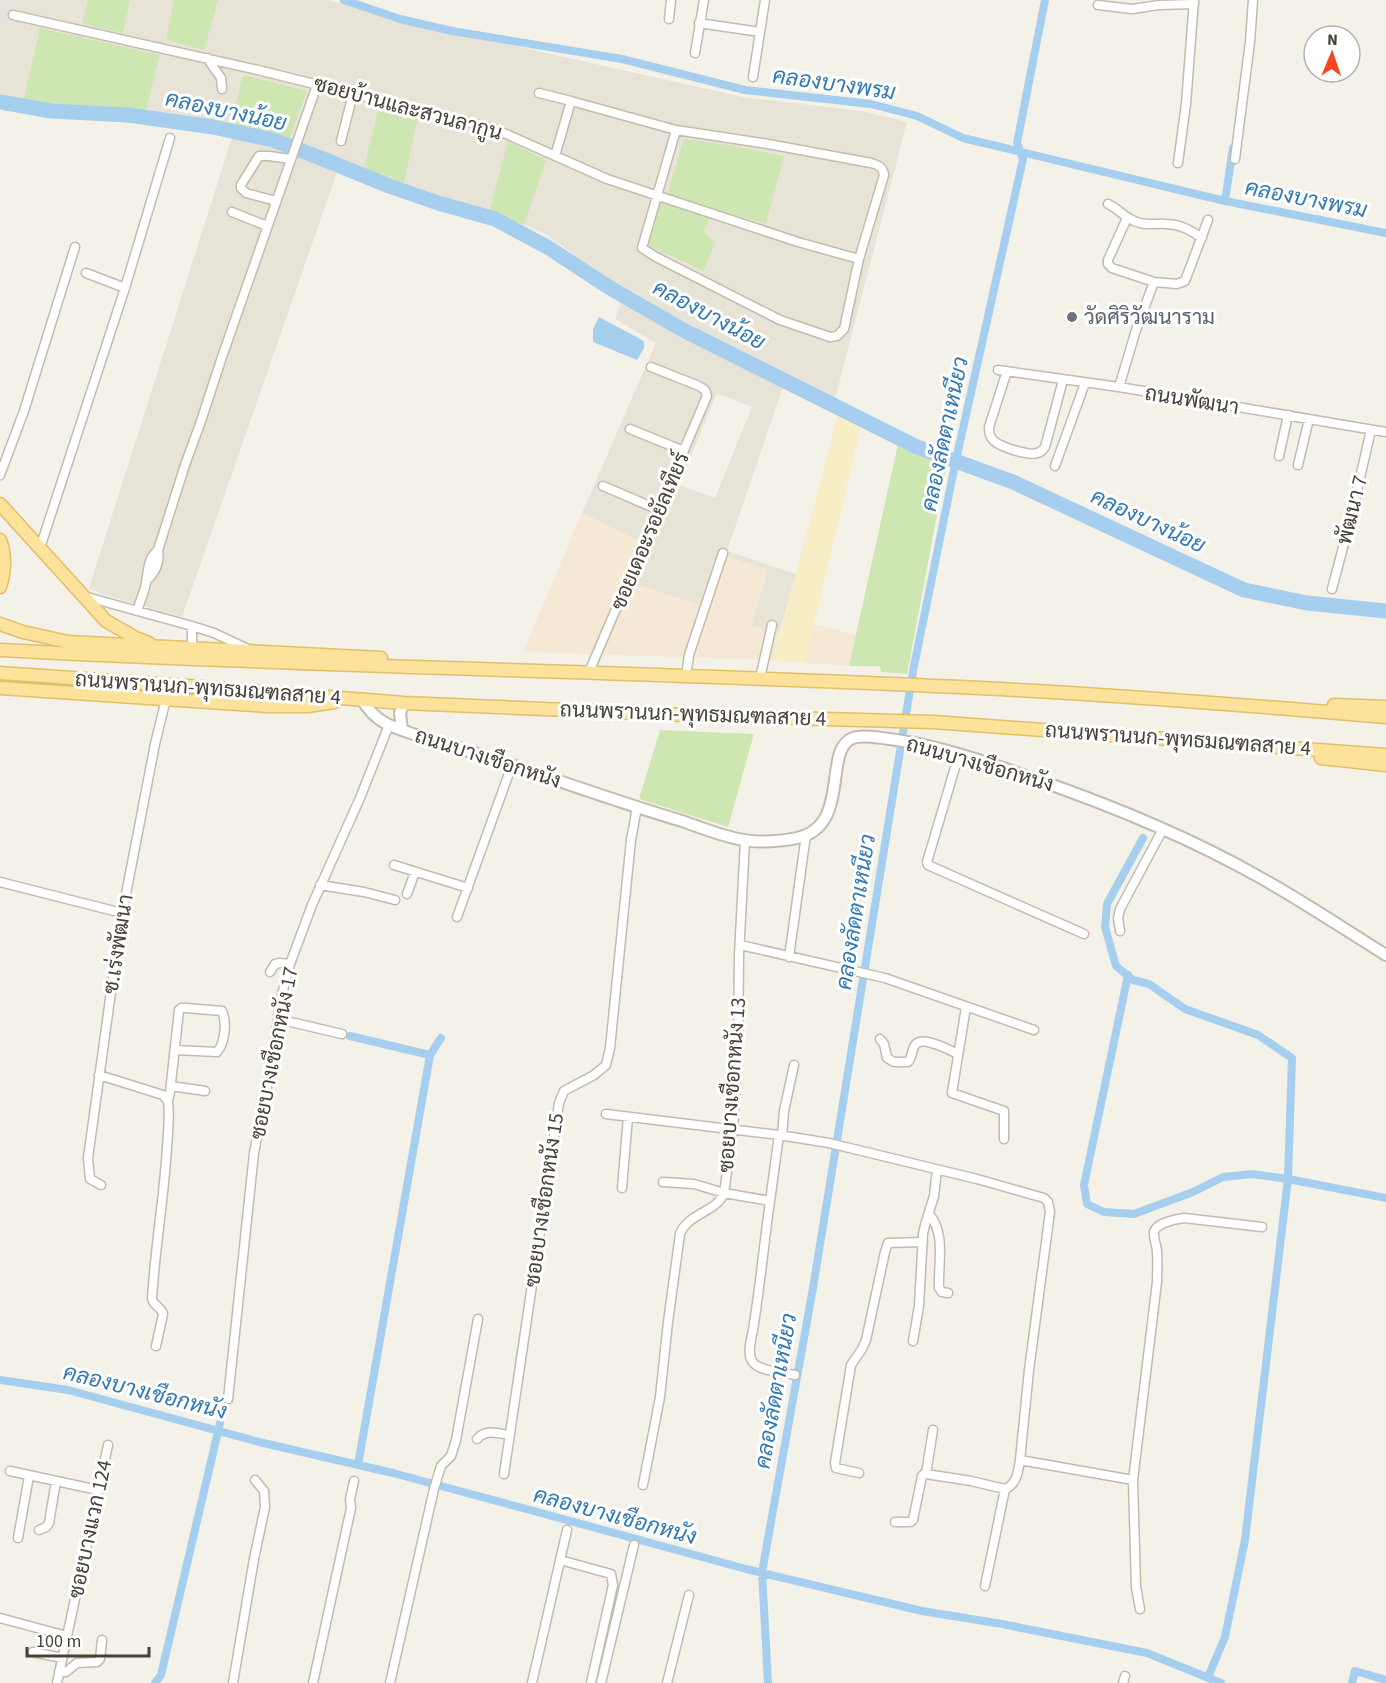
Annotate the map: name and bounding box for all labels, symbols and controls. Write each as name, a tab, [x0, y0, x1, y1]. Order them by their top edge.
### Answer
north arrow	[1302, 24, 1362, 84]
text: N	[1327, 29, 1338, 51]
water label: คลองบางพรม	[770, 60, 898, 109]
street label: ซอยบ้านและสวนลากูน	[310, 68, 506, 148]
water label: คลองบางน้อย	[162, 83, 290, 140]
water label: คลองบางพรม	[1242, 171, 1370, 227]
water label: คลองบางน้อย	[647, 272, 771, 358]
place label: วัดศิริวัฒนาราม	[1084, 302, 1215, 332]
marker: วัดศิริวัฒนาราม	[1065, 310, 1079, 324]
water label: คลองลัดตาเหนียว	[913, 354, 977, 514]
street label: ถนนพัฒนา	[1143, 378, 1241, 422]
street label: ซอยเดอะรอยัลเทียร์	[603, 447, 697, 615]
street label: พัฒนา 7	[1329, 472, 1375, 548]
water label: คลองบางน้อย	[1085, 480, 1211, 562]
street label: ถนนพรานนก-พุทธมณฑลสาย 4	[74, 664, 342, 712]
street label: ถนนพรานนก-พุทธมณฑลสาย 4	[559, 694, 827, 734]
street label: ถนนพรานนก-พุทธมณฑลสาย 4	[1044, 715, 1312, 763]
street label: ถนนบางเชือกหนัง	[411, 720, 565, 796]
street label: ถนนบางเชือกหนัง	[903, 729, 1057, 799]
water label: คลองลัดตาเหนียว	[828, 832, 884, 992]
street label: ซ.เร่งพัฒนา	[95, 892, 141, 996]
street label: ซอยบางเชือกหนัง 17	[243, 964, 305, 1142]
street label: ซอยบางเชือกหนัง 13	[711, 996, 753, 1174]
street label: ซอยบางเชือกหนัง 15	[517, 1111, 571, 1289]
water label: คลองลัดตาเหนียว	[747, 1311, 805, 1471]
water label: คลองบางเชือกหนัง	[60, 1356, 230, 1428]
street label: ซอยบางแวก 124	[61, 1457, 119, 1601]
water label: คลองบางเชือกหนัง	[530, 1479, 700, 1553]
scale bar	[27, 1620, 148, 1658]
text: 100 m	[36, 1629, 81, 1654]

